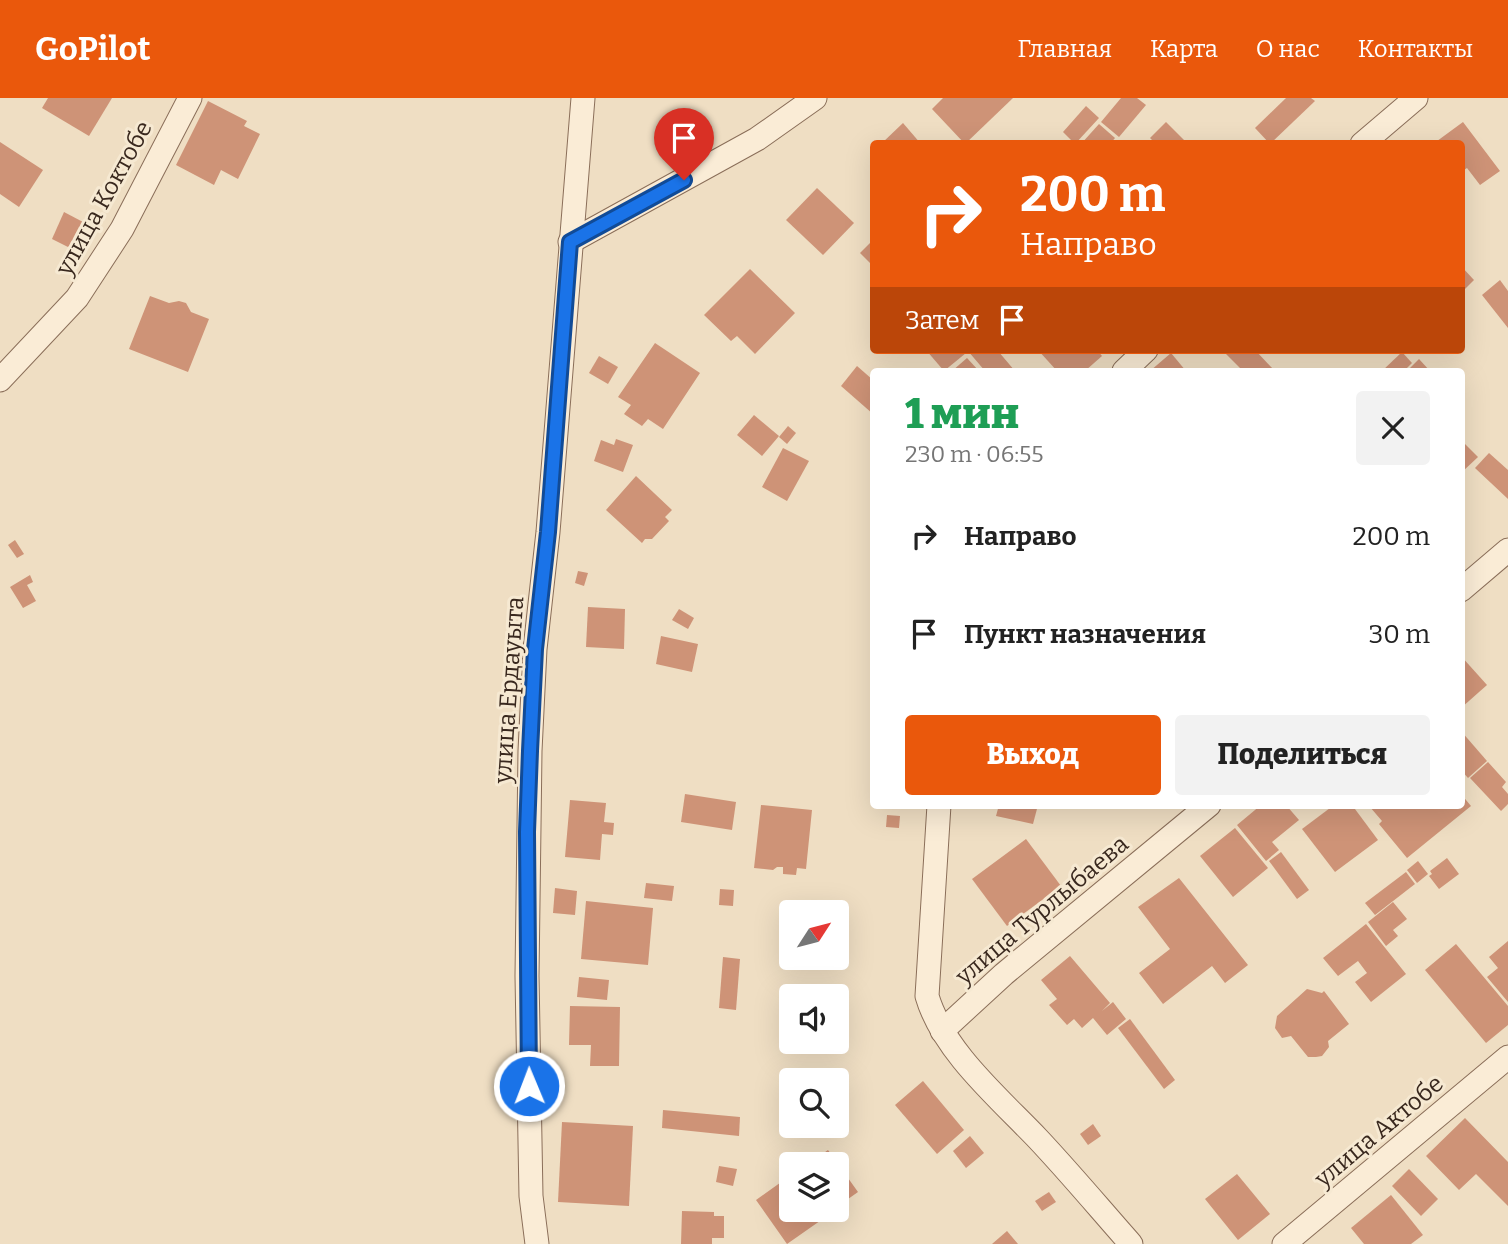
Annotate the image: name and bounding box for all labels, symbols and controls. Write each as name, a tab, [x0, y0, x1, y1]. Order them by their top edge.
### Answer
text: GoPilot	[35, 29, 151, 69]
text: Главная	[1017, 35, 1112, 63]
text: Карта	[1150, 35, 1218, 63]
text: О нас	[1256, 35, 1320, 63]
text: Контакты	[1358, 35, 1473, 63]
pin	[654, 108, 714, 180]
street label: улица Коктобе	[50, 116, 158, 281]
icon: arrive	[665, 119, 703, 157]
text: 200 m	[1020, 165, 1165, 224]
icon: right	[905, 168, 996, 259]
text: Направо	[1020, 225, 1157, 263]
icon: arrive	[993, 301, 1031, 339]
text: Затем	[905, 305, 979, 336]
text: 1 мин	[905, 389, 1019, 439]
button: close	[1356, 391, 1430, 465]
text: 230 m · 06:55	[905, 440, 1044, 468]
icon: right	[905, 517, 943, 555]
text: Направо	[964, 521, 1077, 552]
text: 200 m	[1353, 521, 1430, 552]
street label: улица Ердауыта	[488, 596, 530, 785]
icon: arrive	[905, 615, 943, 653]
text: Пункт назначения	[964, 619, 1206, 650]
text: 30 m	[1369, 619, 1430, 650]
button: Выход	[905, 715, 1161, 795]
button: Поделиться	[1175, 715, 1430, 795]
street label: улица Турлыбаева	[949, 830, 1134, 991]
north arrow	[779, 900, 849, 970]
map controls	[779, 900, 849, 1222]
button: sound	[779, 984, 849, 1054]
position arrow	[492, 1049, 566, 1123]
button: search	[779, 1068, 849, 1138]
street label: улица Актобе	[1308, 1069, 1449, 1193]
button: layers	[779, 1152, 849, 1222]

